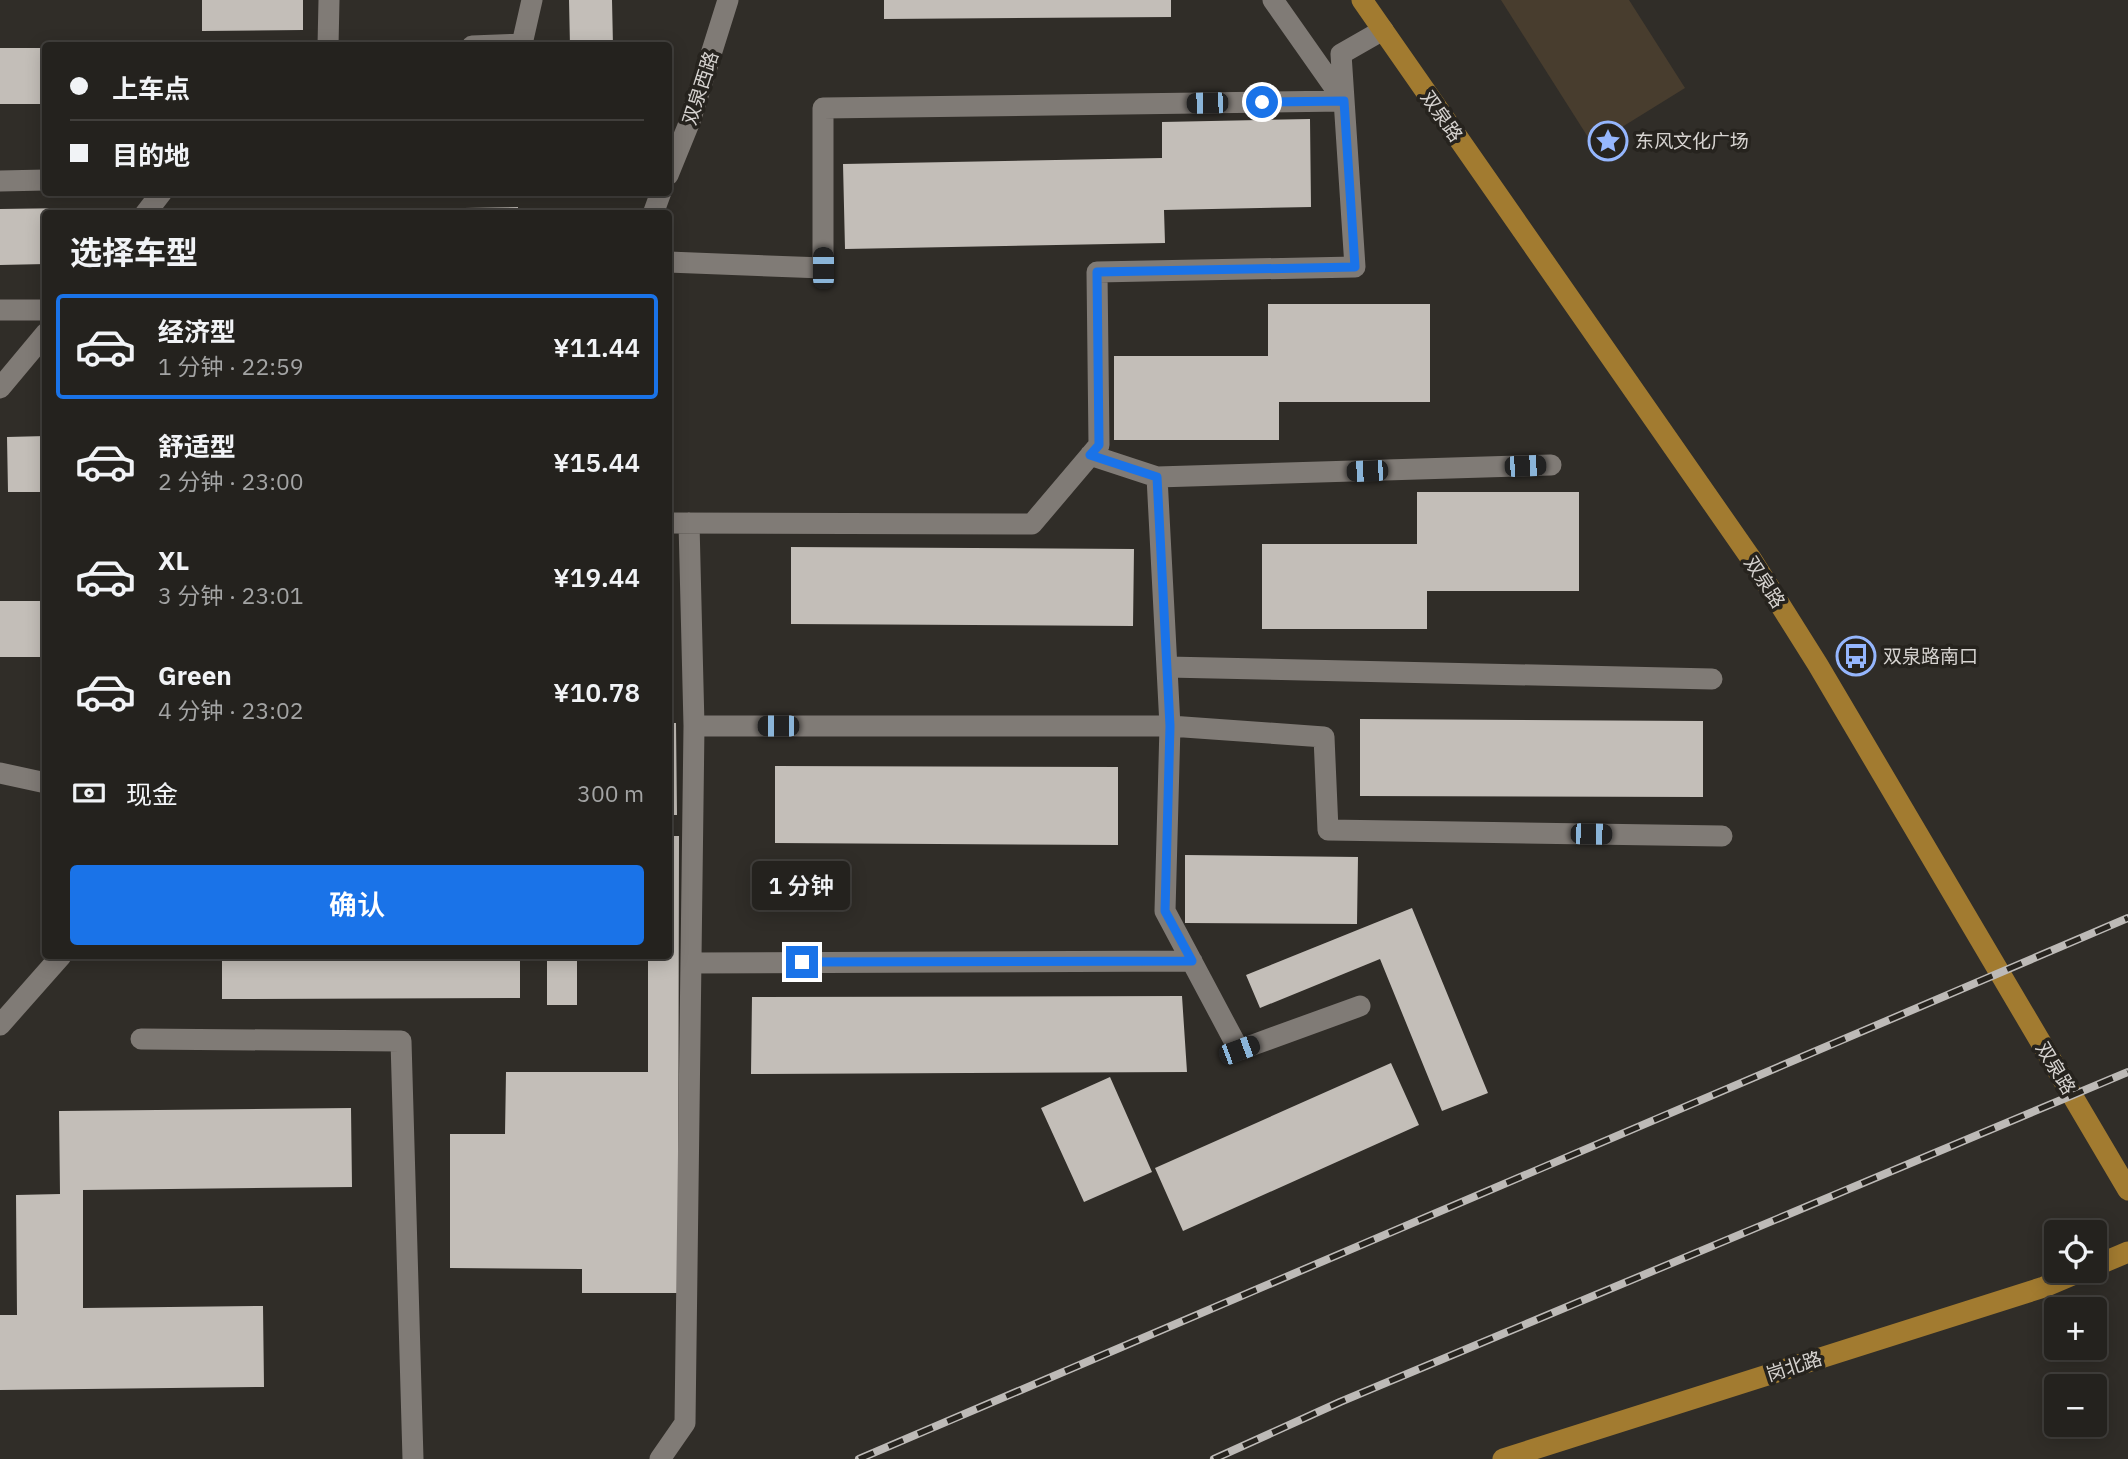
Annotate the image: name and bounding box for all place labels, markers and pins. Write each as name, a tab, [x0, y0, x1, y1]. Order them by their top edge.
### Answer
place icon: 东风文化广场	[1587, 120, 1629, 162]
place label: 东风文化广场	[1635, 129, 1749, 153]
bus stop icon: 双泉路南口	[1835, 635, 1877, 677]
place label: 双泉路南口	[1883, 644, 1978, 668]

